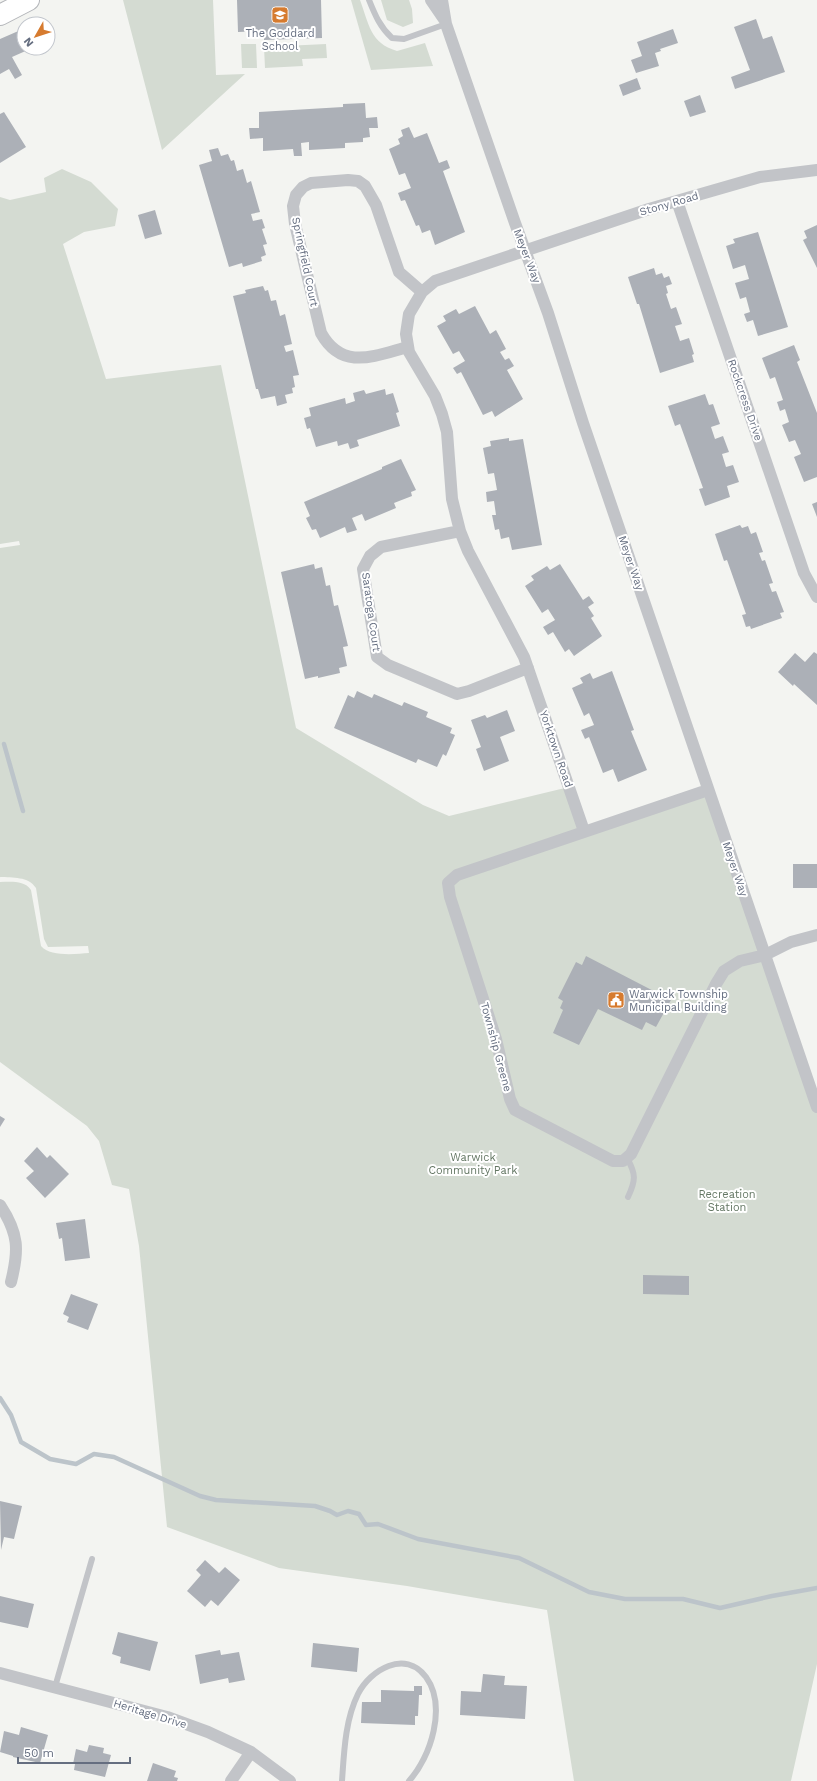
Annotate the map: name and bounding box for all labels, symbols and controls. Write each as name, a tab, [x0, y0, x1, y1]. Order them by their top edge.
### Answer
school or university icon: The Goddard School	[270, 5, 290, 25]
north arrow	[16, 16, 56, 56]
place label: The Goddard School	[245, 27, 315, 53]
text: N	[21, 35, 36, 49]
street label: Stony Road	[638, 189, 700, 219]
street label: Springfield Court	[289, 216, 321, 308]
street label: Meyer Way	[511, 227, 543, 285]
street label: Rockcress Drive	[725, 357, 765, 443]
street label: Meyer Way	[616, 534, 647, 592]
street label: Saratoga Court	[359, 571, 383, 653]
street label: Yorktown Road	[537, 709, 575, 789]
street label: Meyer Way	[720, 840, 751, 898]
place label: Warwick Township Municipal Building	[629, 988, 728, 1014]
public building icon: Warwick Township Municipal Building	[606, 990, 626, 1010]
street label: Township Greene	[478, 1001, 514, 1093]
park label: Warwick Community Park	[428, 1151, 518, 1177]
park label: Recreation Station	[698, 1188, 756, 1214]
street label: Heritage Drive	[112, 1697, 188, 1731]
scale bar	[18, 1739, 130, 1765]
text: 50 m	[24, 1746, 54, 1760]

